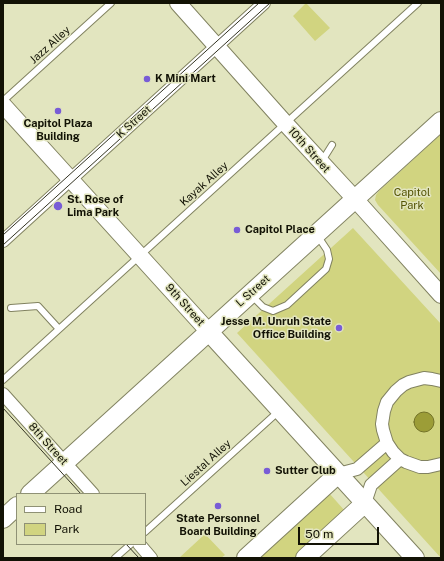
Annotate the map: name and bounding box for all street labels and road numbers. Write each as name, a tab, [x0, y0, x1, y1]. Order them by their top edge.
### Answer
street label: Jazz Alley	[27, 23, 73, 67]
street label: K Street	[114, 103, 154, 141]
street label: 10th Street	[285, 125, 333, 175]
street label: Kayak Alley	[177, 159, 231, 209]
street label: L Street	[233, 272, 273, 310]
street label: 9th Street	[163, 281, 207, 329]
street label: 8th Street	[26, 420, 70, 468]
street label: Liestal Alley	[178, 437, 234, 489]

